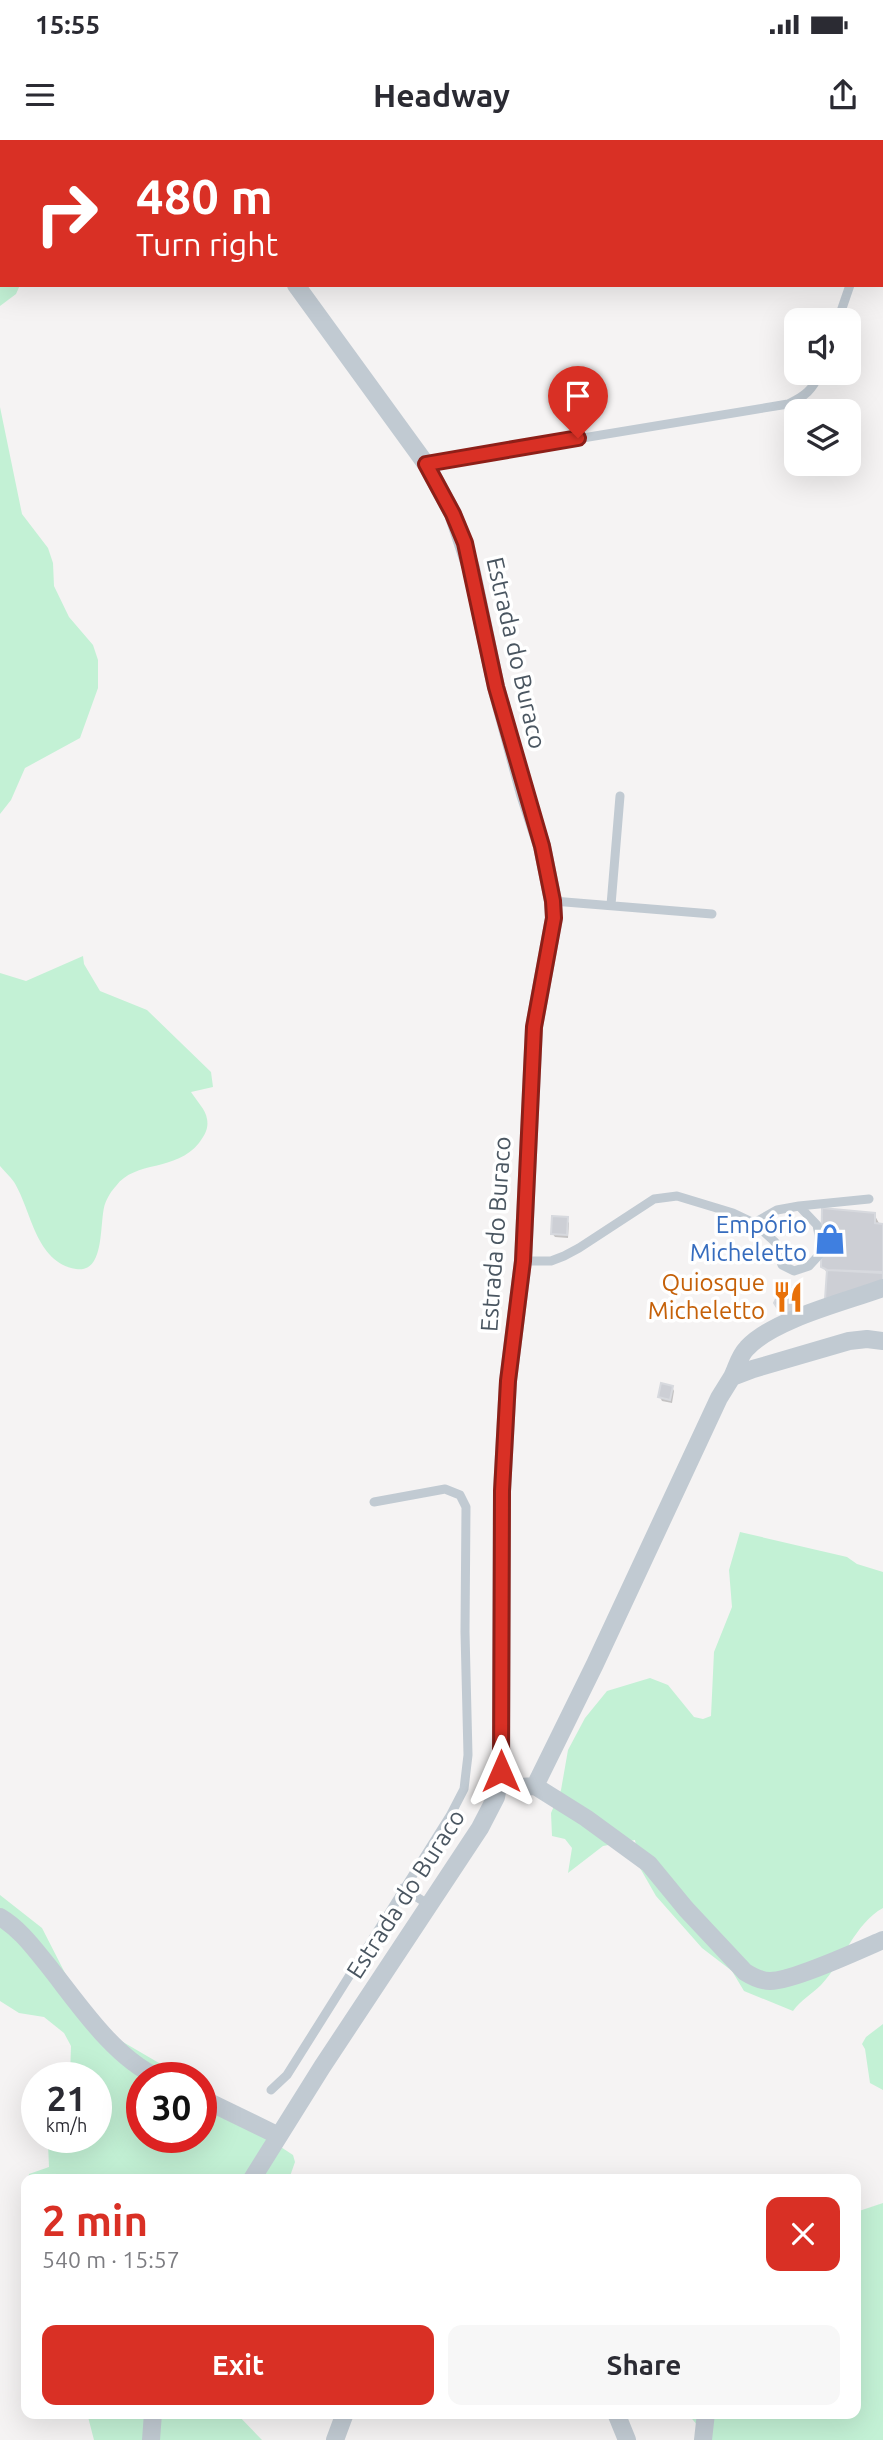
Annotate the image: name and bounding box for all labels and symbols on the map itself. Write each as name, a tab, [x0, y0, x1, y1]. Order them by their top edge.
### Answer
pin	[548, 366, 608, 438]
street label: Estrada do Buraco	[481, 555, 552, 751]
street label: Estrada do Buraco	[475, 1135, 516, 1332]
place label: Empório Micheletto	[690, 1211, 807, 1266]
shop icon: Empório Micheletto	[813, 1222, 847, 1256]
place label: Quiosque Micheletto	[648, 1269, 765, 1324]
restaurant icon: Quiosque Micheletto	[771, 1280, 805, 1314]
position arrow	[464, 1734, 538, 1808]
street label: Estrada do Buraco	[341, 1804, 470, 1983]
speed limit sign: 30	[126, 2062, 217, 2153]

